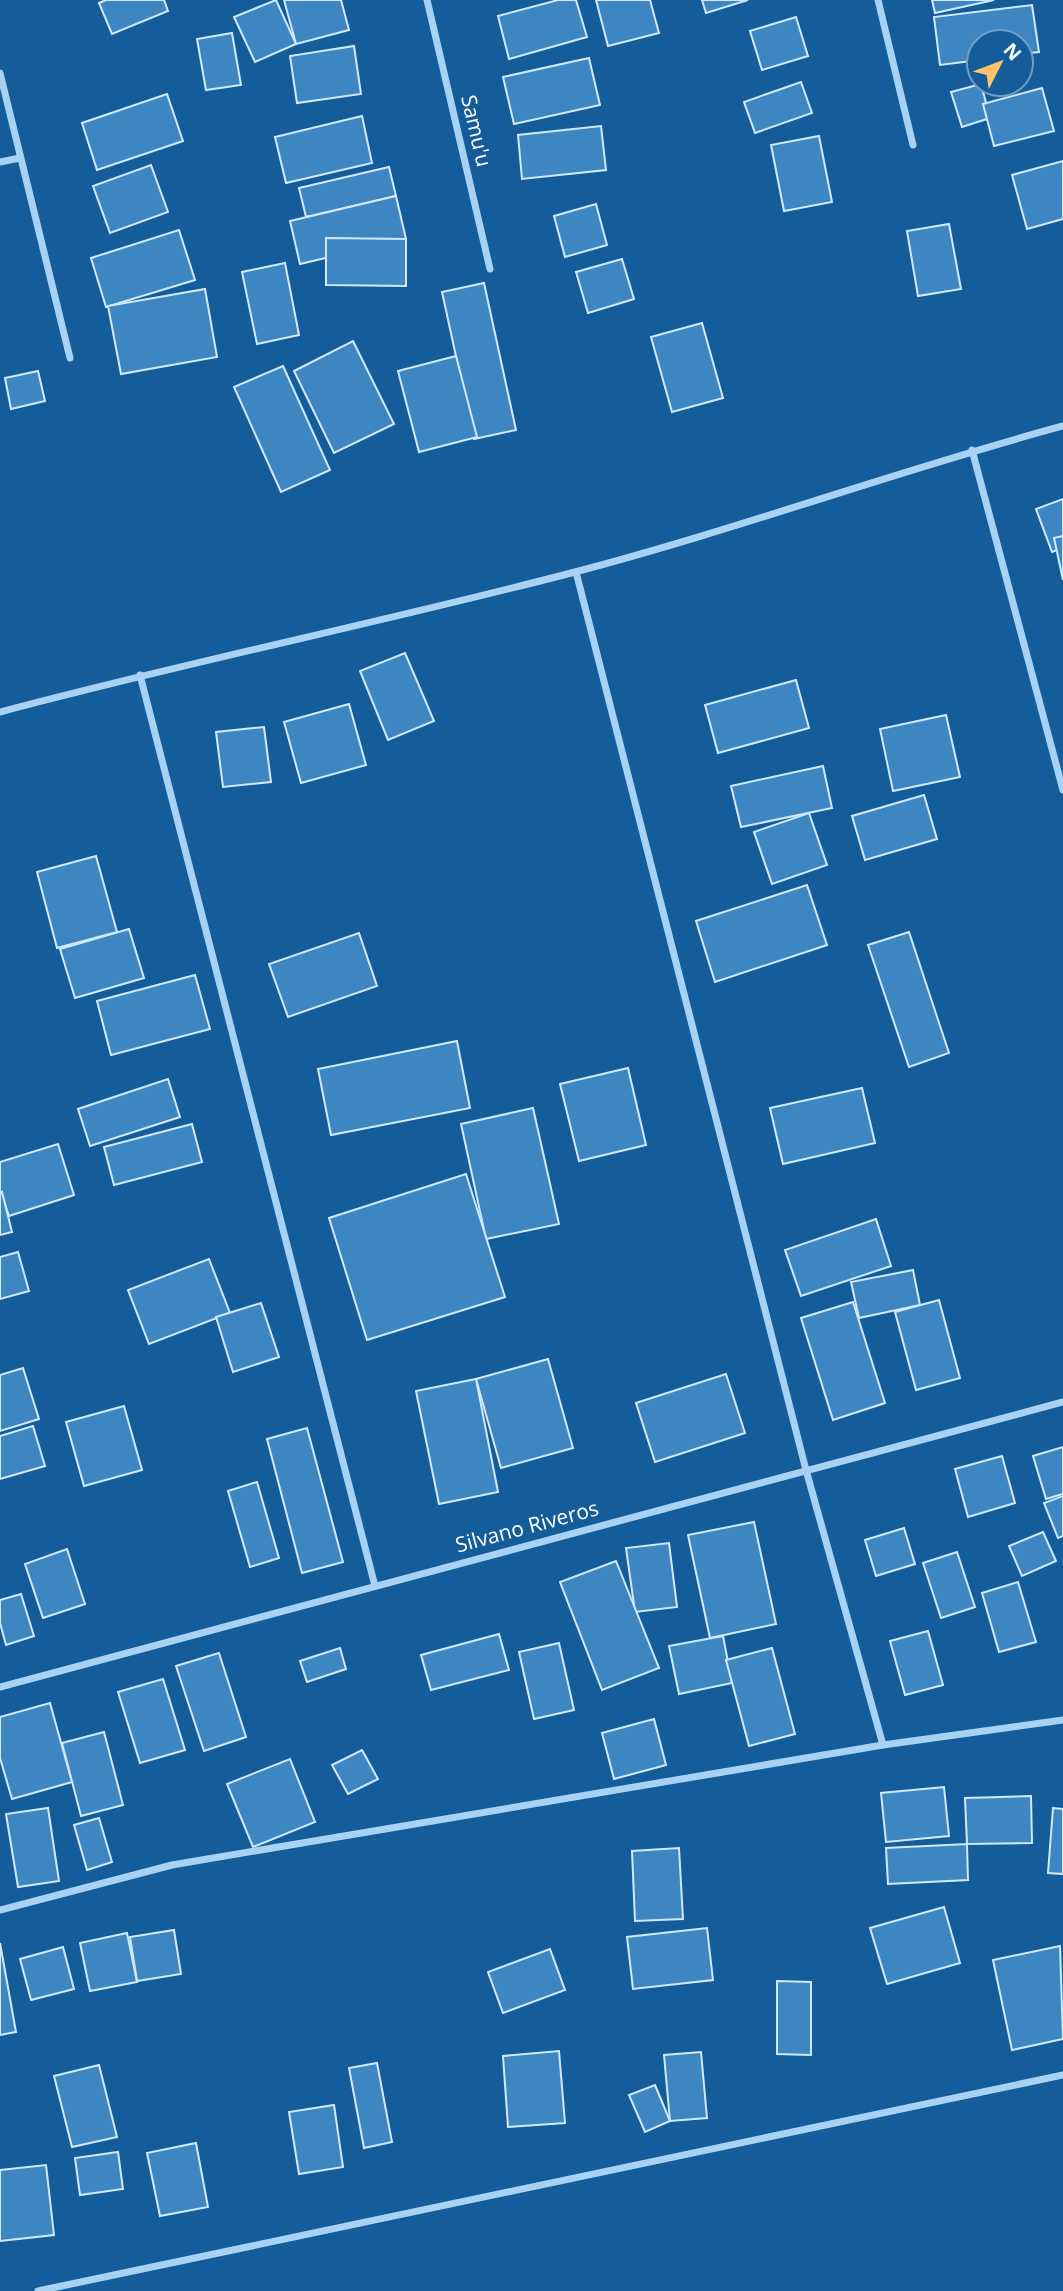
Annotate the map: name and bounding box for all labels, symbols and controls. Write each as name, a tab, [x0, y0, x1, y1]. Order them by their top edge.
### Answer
north arrow	[965, 28, 1035, 98]
text: N	[998, 37, 1027, 66]
street label: Samu'u	[455, 92, 499, 169]
street label: Silvano Riveros	[452, 1493, 601, 1559]

